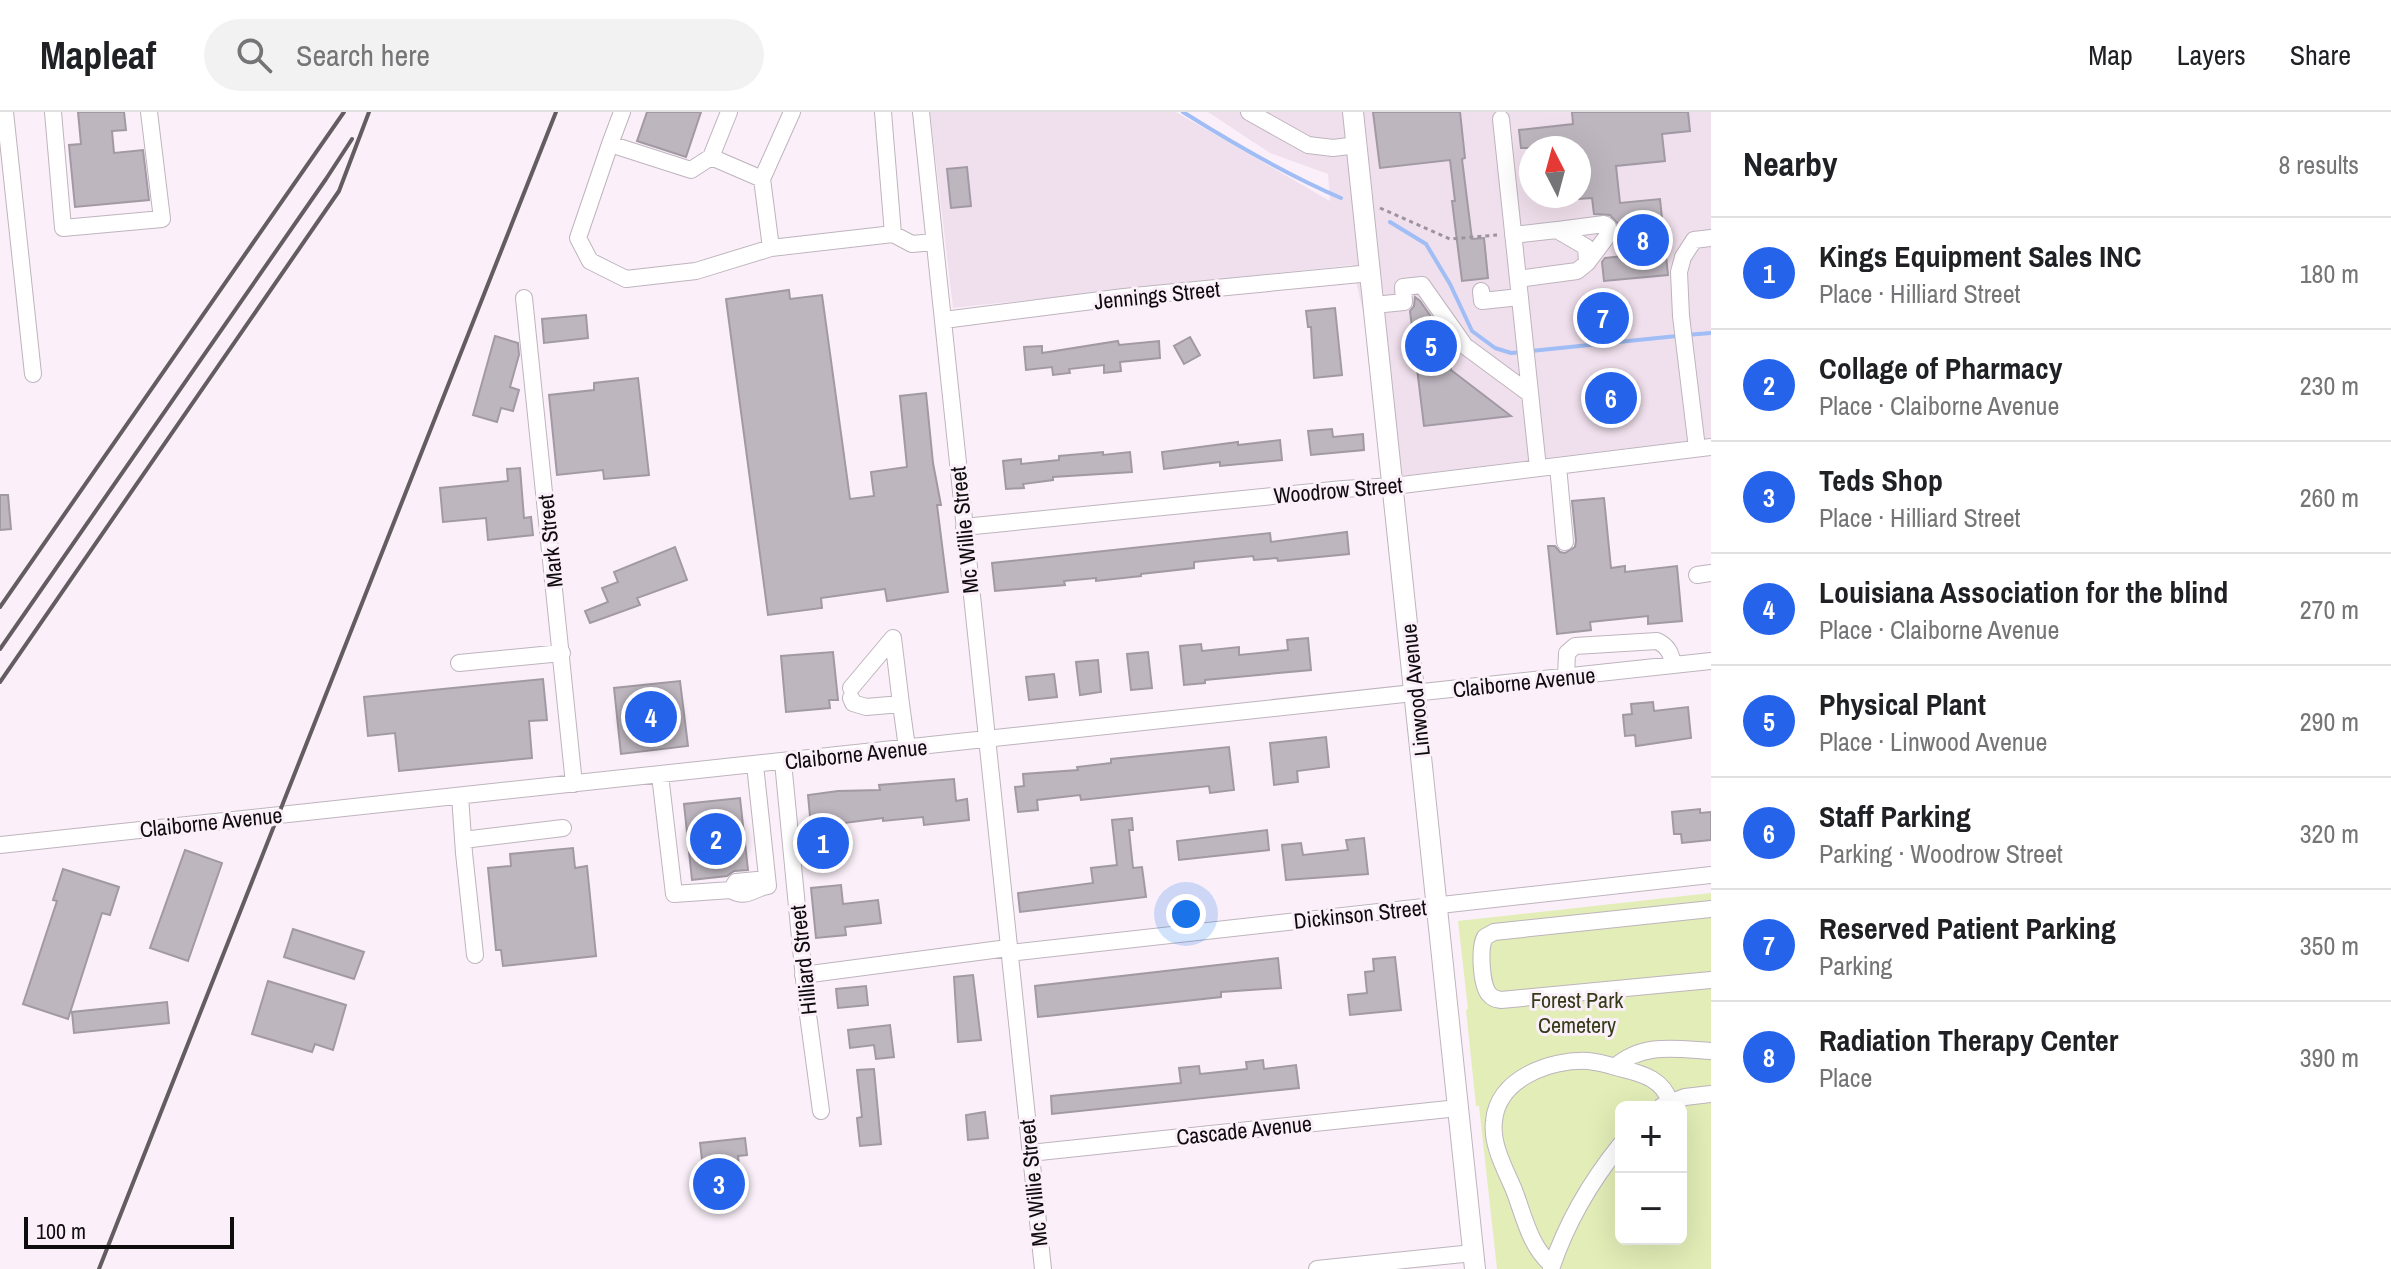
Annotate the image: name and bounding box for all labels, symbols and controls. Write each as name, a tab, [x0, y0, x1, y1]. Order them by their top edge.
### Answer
search box	[204, 19, 764, 91]
text: Mapleaf	[40, 30, 156, 81]
icon: search	[232, 33, 276, 77]
text: Search here	[296, 35, 430, 75]
text: Map	[2088, 36, 2133, 74]
text: Layers	[2177, 36, 2246, 74]
text: Share	[2290, 36, 2351, 74]
north arrow	[1519, 136, 1591, 208]
text: Nearby	[1743, 141, 1838, 187]
text: 8 results	[2278, 147, 2359, 182]
pin: 8	[1617, 210, 1669, 270]
text: Kings Equipment Sales INC	[1819, 236, 2142, 276]
text: 1	[1763, 256, 1775, 291]
text: 180 m	[2300, 256, 2359, 291]
street label: Jennings Street	[1093, 273, 1221, 317]
text: Place · Hilliard Street	[1819, 276, 2020, 311]
pin: 7	[1577, 288, 1629, 348]
pin: 5	[1405, 316, 1457, 376]
text: Collage of Pharmacy	[1819, 348, 2062, 388]
pin: 6	[1585, 368, 1637, 428]
text: 2	[1763, 368, 1775, 403]
text: 230 m	[2300, 368, 2359, 403]
text: Place · Claiborne Avenue	[1819, 388, 2059, 423]
text: Teds Shop	[1819, 460, 1943, 500]
street label: Mc Willie Street	[942, 465, 986, 595]
street label: Woodrow Street	[1272, 469, 1404, 511]
text: 3	[1763, 480, 1775, 515]
text: 260 m	[2300, 480, 2359, 515]
street label: Mark Street	[530, 493, 570, 589]
text: Place · Hilliard Street	[1819, 500, 2020, 535]
text: Louisiana Association for the blind	[1819, 572, 2228, 612]
text: 4	[1763, 592, 1775, 627]
text: 270 m	[2300, 592, 2359, 627]
text: Place · Claiborne Avenue	[1819, 612, 2059, 647]
street label: Linwood Avenue	[1393, 622, 1437, 758]
street label: Claiborne Avenue	[1451, 660, 1597, 704]
text: Physical Plant	[1819, 684, 1986, 724]
pin: 4	[625, 687, 677, 747]
text: 5	[1763, 704, 1775, 739]
text: 290 m	[2300, 704, 2359, 739]
text: Place · Linwood Avenue	[1819, 724, 2047, 759]
street label: Claiborne Avenue	[783, 732, 929, 776]
text: Staff Parking	[1819, 796, 1971, 836]
street label: Claiborne Avenue	[138, 800, 284, 844]
pin: 2	[690, 809, 742, 869]
pin: 1	[797, 813, 849, 873]
text: 6	[1763, 816, 1775, 851]
text: 320 m	[2300, 816, 2359, 851]
text: Parking · Woodrow Street	[1819, 836, 2063, 871]
street label: Dickinson Street	[1292, 892, 1428, 936]
your location	[1166, 894, 1206, 934]
street label: Hilliard Street	[782, 904, 824, 1016]
text: Reserved Patient Parking	[1819, 908, 2116, 948]
text: 7	[1763, 928, 1775, 963]
text: 350 m	[2300, 928, 2359, 963]
text: Parking	[1819, 948, 1892, 983]
park label: Forest Park Cemetery	[1531, 985, 1624, 1040]
text: Radiation Therapy Center	[1819, 1020, 2118, 1060]
text: 8	[1763, 1040, 1775, 1075]
text: 390 m	[2300, 1040, 2359, 1075]
text: Place	[1819, 1060, 1872, 1095]
map controls	[1615, 1101, 1687, 1245]
button: +	[1615, 1101, 1687, 1173]
street label: Cascade Avenue	[1175, 1108, 1313, 1152]
street label: Mc Willie Street	[1011, 1118, 1055, 1248]
pin: 3	[693, 1154, 745, 1214]
button: −	[1615, 1173, 1687, 1245]
scale bar	[24, 1213, 234, 1249]
text: 100 m	[36, 1216, 86, 1246]

